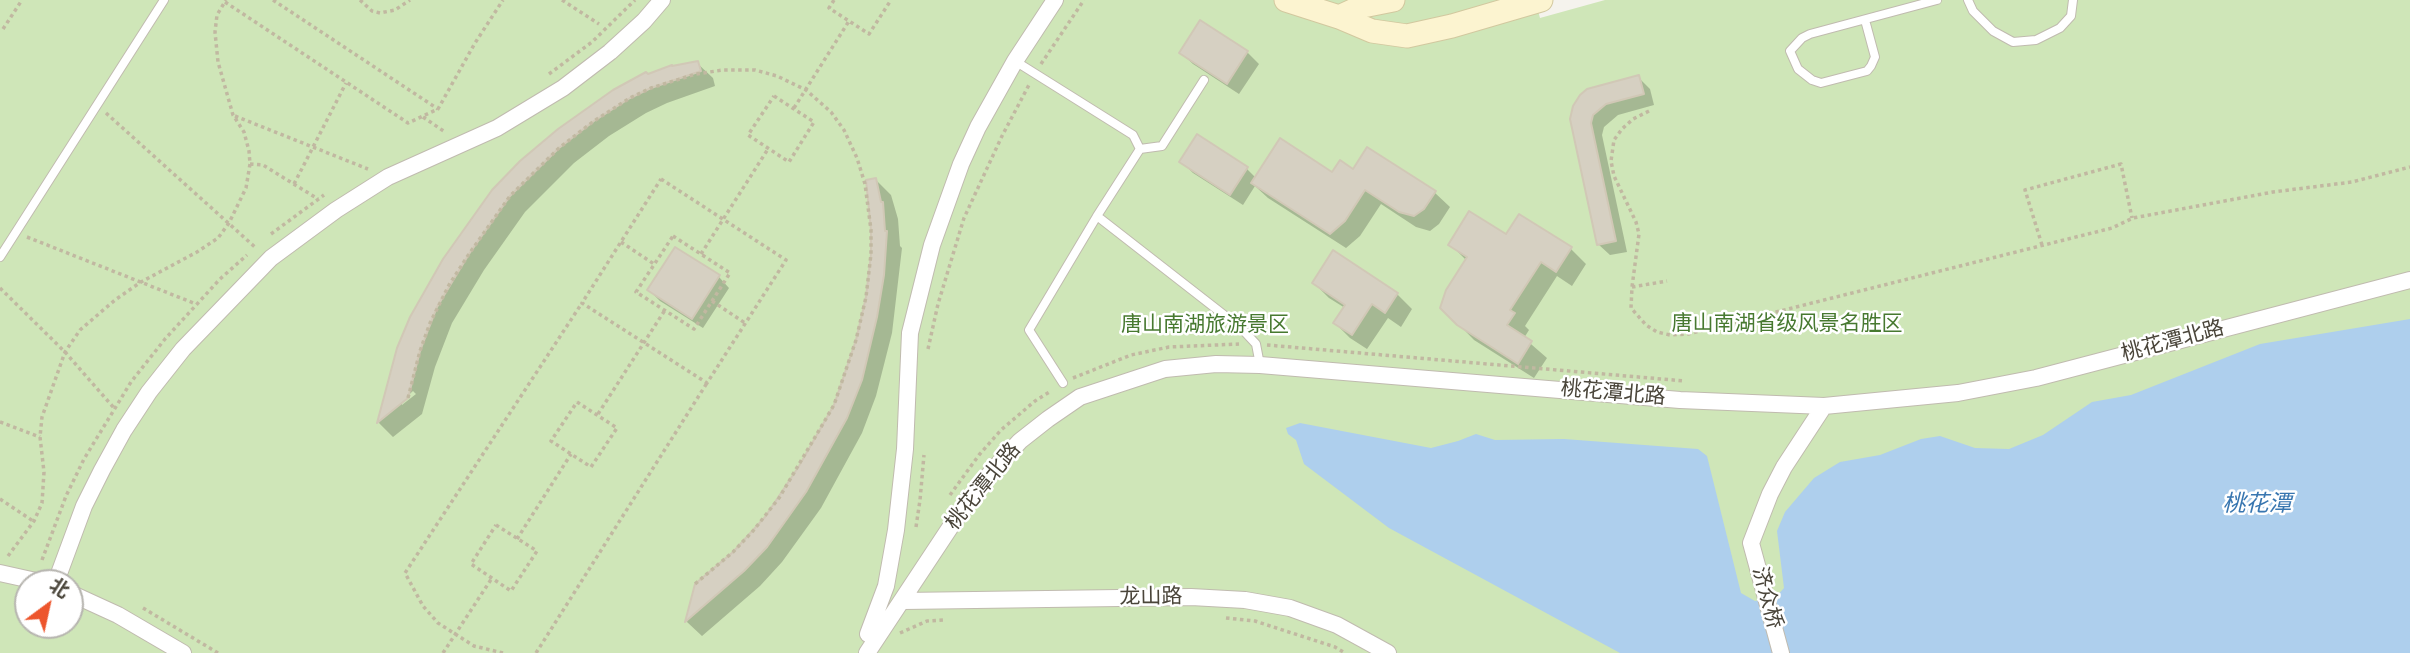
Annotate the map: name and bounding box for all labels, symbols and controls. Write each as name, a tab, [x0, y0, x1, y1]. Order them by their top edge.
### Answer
park label: 唐山南湖省级风景名胜区	[1672, 312, 1902, 338]
park label: 唐山南湖旅游景区	[1121, 313, 1289, 339]
street label: 桃花潭北路	[2119, 316, 2227, 368]
street label: 桃花潭北路	[1560, 377, 1666, 411]
street label: 桃花潭北路	[941, 438, 1027, 536]
water label: 桃花潭	[2223, 491, 2291, 519]
street label: 济众桥	[1746, 564, 1786, 632]
north arrow	[14, 569, 84, 639]
text: 北	[44, 572, 74, 604]
street label: 龙山路	[1119, 585, 1183, 611]

